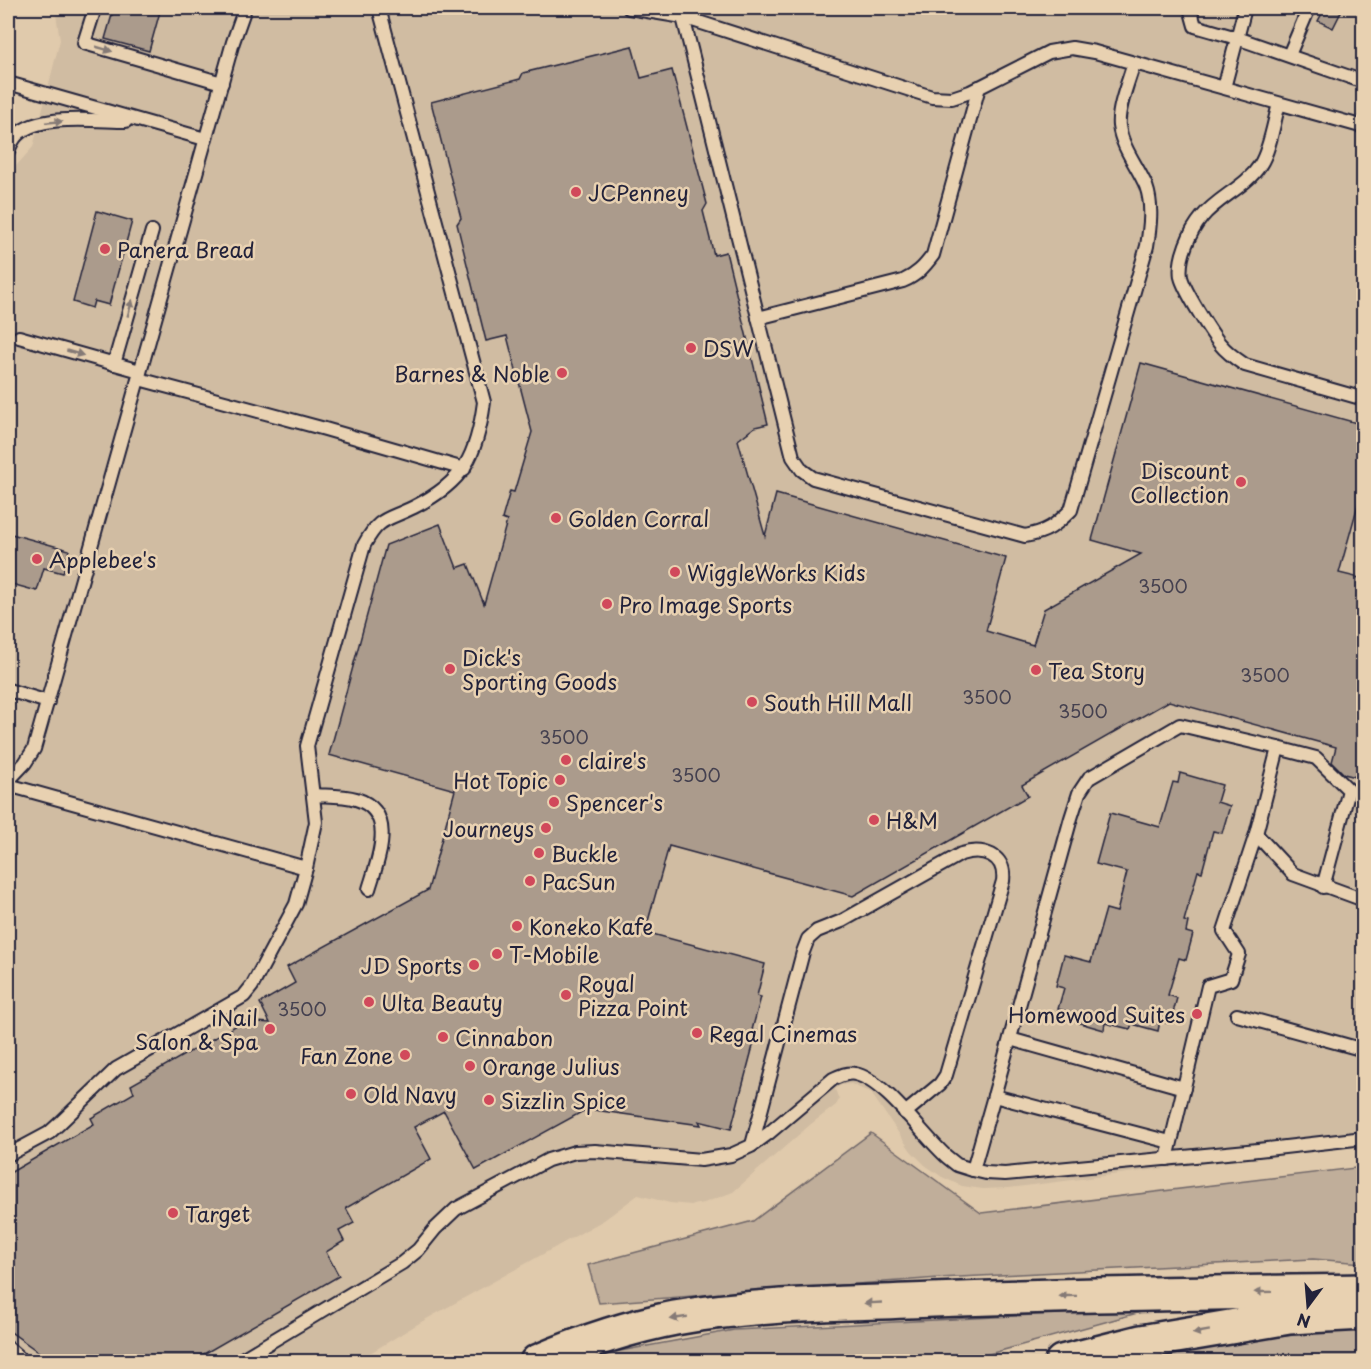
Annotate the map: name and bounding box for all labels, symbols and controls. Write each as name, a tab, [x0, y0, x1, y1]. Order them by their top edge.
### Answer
one-way arrow	[95, 45, 113, 54]
one-way arrow	[44, 117, 63, 127]
place label: JCPenney	[588, 176, 689, 208]
marker: JCPenney	[569, 185, 583, 199]
place label: Panera Bread	[117, 233, 255, 265]
marker: Panera Bread	[98, 242, 112, 256]
one-way arrow	[126, 298, 135, 316]
place label: DSW	[703, 332, 754, 364]
marker: DSW	[684, 341, 698, 355]
one-way arrow	[66, 349, 84, 358]
place label: Barnes & Noble	[394, 357, 550, 389]
marker: Barnes & Noble	[555, 366, 569, 380]
place label: Discount Collection	[1130, 454, 1229, 510]
marker: Discount Collection	[1234, 475, 1248, 489]
place label: Golden Corral	[568, 502, 709, 534]
marker: Golden Corral	[549, 511, 563, 525]
place label: Applebee's	[49, 543, 156, 575]
marker: Applebee's	[30, 552, 44, 566]
place label: WiggleWorks Kids	[687, 556, 866, 588]
marker: WiggleWorks Kids	[668, 565, 682, 579]
house number: 3500	[1138, 572, 1188, 599]
place label: Pro Image Sports	[619, 588, 792, 620]
marker: Pro Image Sports	[600, 597, 614, 611]
place label: Dick's Sporting Goods	[462, 641, 617, 697]
place label: Tea Story	[1048, 654, 1145, 686]
house number: 3500	[1240, 661, 1290, 688]
marker: Dick's Sporting Goods	[443, 662, 457, 676]
marker: Tea Story	[1029, 663, 1043, 677]
house number: 3500	[962, 683, 1012, 710]
place label: South Hill Mall	[764, 686, 912, 718]
marker: South Hill Mall	[745, 695, 759, 709]
house number: 3500	[1058, 697, 1108, 724]
house number: 3500	[539, 723, 589, 750]
place label: claire's	[578, 744, 646, 776]
marker: claire's	[559, 753, 573, 767]
house number: 3500	[671, 761, 721, 788]
place label: Hot Topic	[454, 764, 548, 796]
marker: Hot Topic	[553, 773, 567, 787]
place label: Spencer's	[566, 786, 663, 818]
marker: Spencer's	[547, 795, 561, 809]
place label: H&M	[886, 804, 938, 836]
place label: Journeys	[443, 812, 534, 844]
marker: H&M	[867, 813, 881, 827]
marker: Journeys	[539, 821, 553, 835]
place label: Buckle	[551, 837, 618, 869]
marker: Buckle	[532, 846, 546, 860]
place label: PacSun	[542, 865, 616, 897]
marker: PacSun	[523, 874, 537, 888]
place label: Koneko Kafe	[529, 910, 653, 942]
marker: Koneko Kafe	[510, 919, 524, 933]
place label: T-Mobile	[509, 938, 600, 970]
marker: T-Mobile	[490, 947, 504, 961]
place label: JD Sports	[361, 949, 462, 981]
marker: JD Sports	[467, 958, 481, 972]
place label: Royal Pizza Point	[578, 967, 688, 1023]
place label: Ulta Beauty	[381, 986, 503, 1018]
marker: Royal Pizza Point	[559, 988, 573, 1002]
house number: 3500	[277, 995, 327, 1022]
marker: Ulta Beauty	[362, 995, 376, 1009]
place label: Homewood Suites	[1008, 998, 1185, 1030]
place label: iNail Salon & Spa	[135, 1001, 258, 1057]
marker: Homewood Suites	[1190, 1007, 1204, 1021]
place label: Regal Cinemas	[709, 1017, 857, 1049]
place label: Cinnabon	[455, 1021, 553, 1053]
marker: iNail Salon & Spa	[263, 1022, 277, 1036]
marker: Regal Cinemas	[690, 1026, 704, 1040]
marker: Cinnabon	[436, 1030, 450, 1044]
place label: Fan Zone	[300, 1039, 393, 1071]
marker: Fan Zone	[398, 1048, 412, 1062]
place label: Orange Julius	[482, 1050, 620, 1082]
marker: Orange Julius	[463, 1059, 477, 1073]
place label: Old Navy	[363, 1078, 457, 1110]
place label: Sizzlin Spice	[501, 1084, 626, 1116]
marker: Old Navy	[344, 1087, 358, 1101]
marker: Sizzlin Spice	[482, 1093, 496, 1107]
place label: Target	[185, 1197, 250, 1229]
marker: Target	[166, 1206, 180, 1220]
north arrow	[1278, 1276, 1338, 1336]
one-way arrow	[1254, 1287, 1273, 1297]
one-way arrow	[1059, 1291, 1078, 1301]
one-way arrow	[864, 1298, 883, 1307]
text: N	[1294, 1308, 1313, 1335]
one-way arrow	[669, 1314, 688, 1323]
one-way arrow	[1192, 1327, 1211, 1336]

